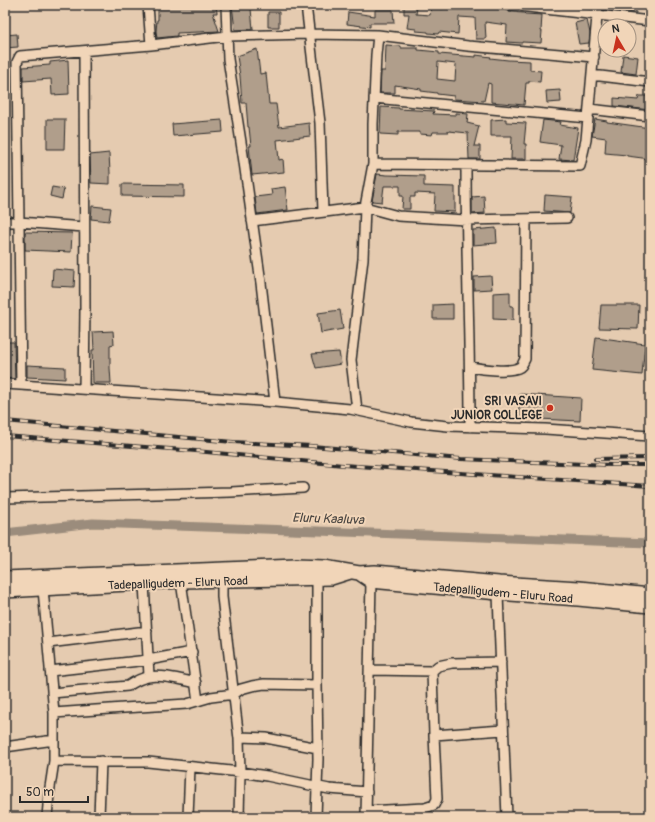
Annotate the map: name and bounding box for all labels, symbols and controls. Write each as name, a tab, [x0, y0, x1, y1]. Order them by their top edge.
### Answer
north arrow	[597, 18, 637, 58]
text: N	[611, 22, 621, 36]
place label: SRI VASAVI JUNIOR COLLEGE	[451, 394, 543, 423]
marker: SRI VASAVI JUNIOR COLLEGE	[545, 403, 555, 413]
water label: Eluru Kaaluva	[292, 510, 365, 528]
street label: Tadepalligudem - Eluru Road	[108, 574, 248, 593]
street label: Tadepalligudem - Eluru Road	[432, 580, 574, 607]
scale bar	[20, 778, 88, 804]
text: 50 m	[26, 785, 54, 800]

